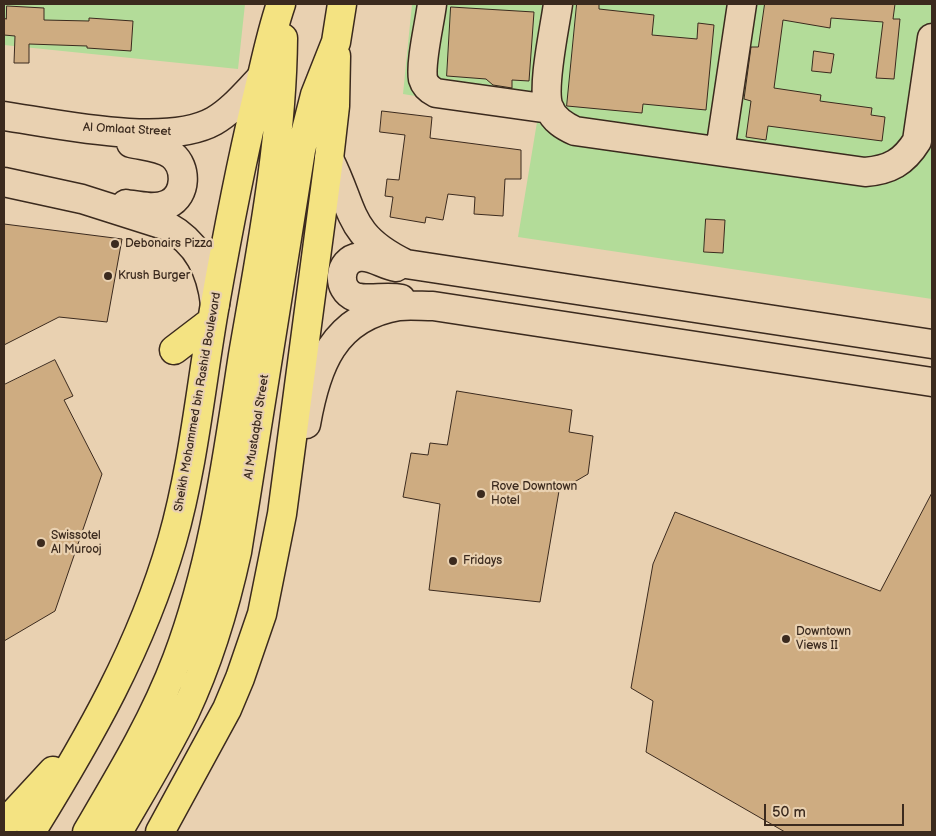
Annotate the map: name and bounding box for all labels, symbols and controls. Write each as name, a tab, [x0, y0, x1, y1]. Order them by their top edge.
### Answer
street label: Al Omlaat Street	[82, 120, 172, 140]
place label: Debonairs Pizza	[125, 237, 213, 251]
marker: Debonairs Pizza	[109, 238, 121, 250]
place label: Krush Burger	[118, 269, 190, 283]
marker: Krush Burger	[102, 270, 114, 282]
street label: Sheikh Mohammed bin Rashid Boulevard	[172, 291, 224, 513]
street label: Al Mustaqbal Street	[242, 374, 272, 480]
place label: Rove Downtown Hotel	[491, 480, 577, 508]
marker: Rove Downtown Hotel	[475, 488, 487, 500]
place label: Swissotel Al Murooj	[51, 529, 102, 557]
marker: Swissotel Al Murooj	[35, 537, 47, 549]
place label: Fridays	[463, 554, 502, 568]
marker: Fridays	[447, 555, 459, 567]
place label: Downtown Views II	[796, 625, 851, 653]
marker: Downtown Views II	[780, 633, 792, 645]
scale bar	[766, 794, 906, 826]
text: 50 m	[772, 803, 806, 822]

